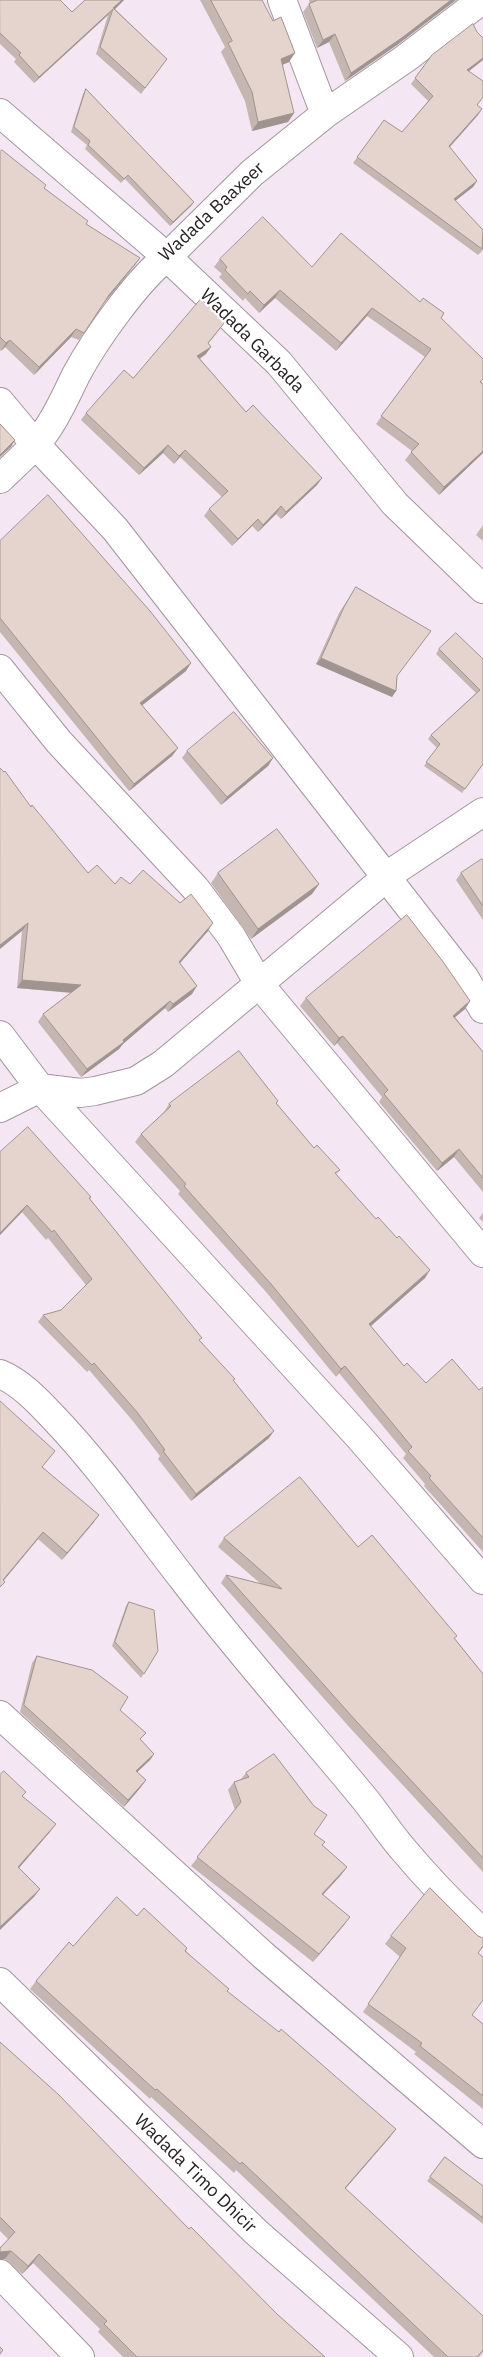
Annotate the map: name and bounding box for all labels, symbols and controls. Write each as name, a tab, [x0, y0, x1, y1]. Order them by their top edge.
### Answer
street label: Wadada Baaxeer	[155, 158, 269, 266]
street label: Wadada Garbada	[195, 284, 309, 398]
street label: Wadada Timo Dhicir	[129, 2110, 261, 2238]

